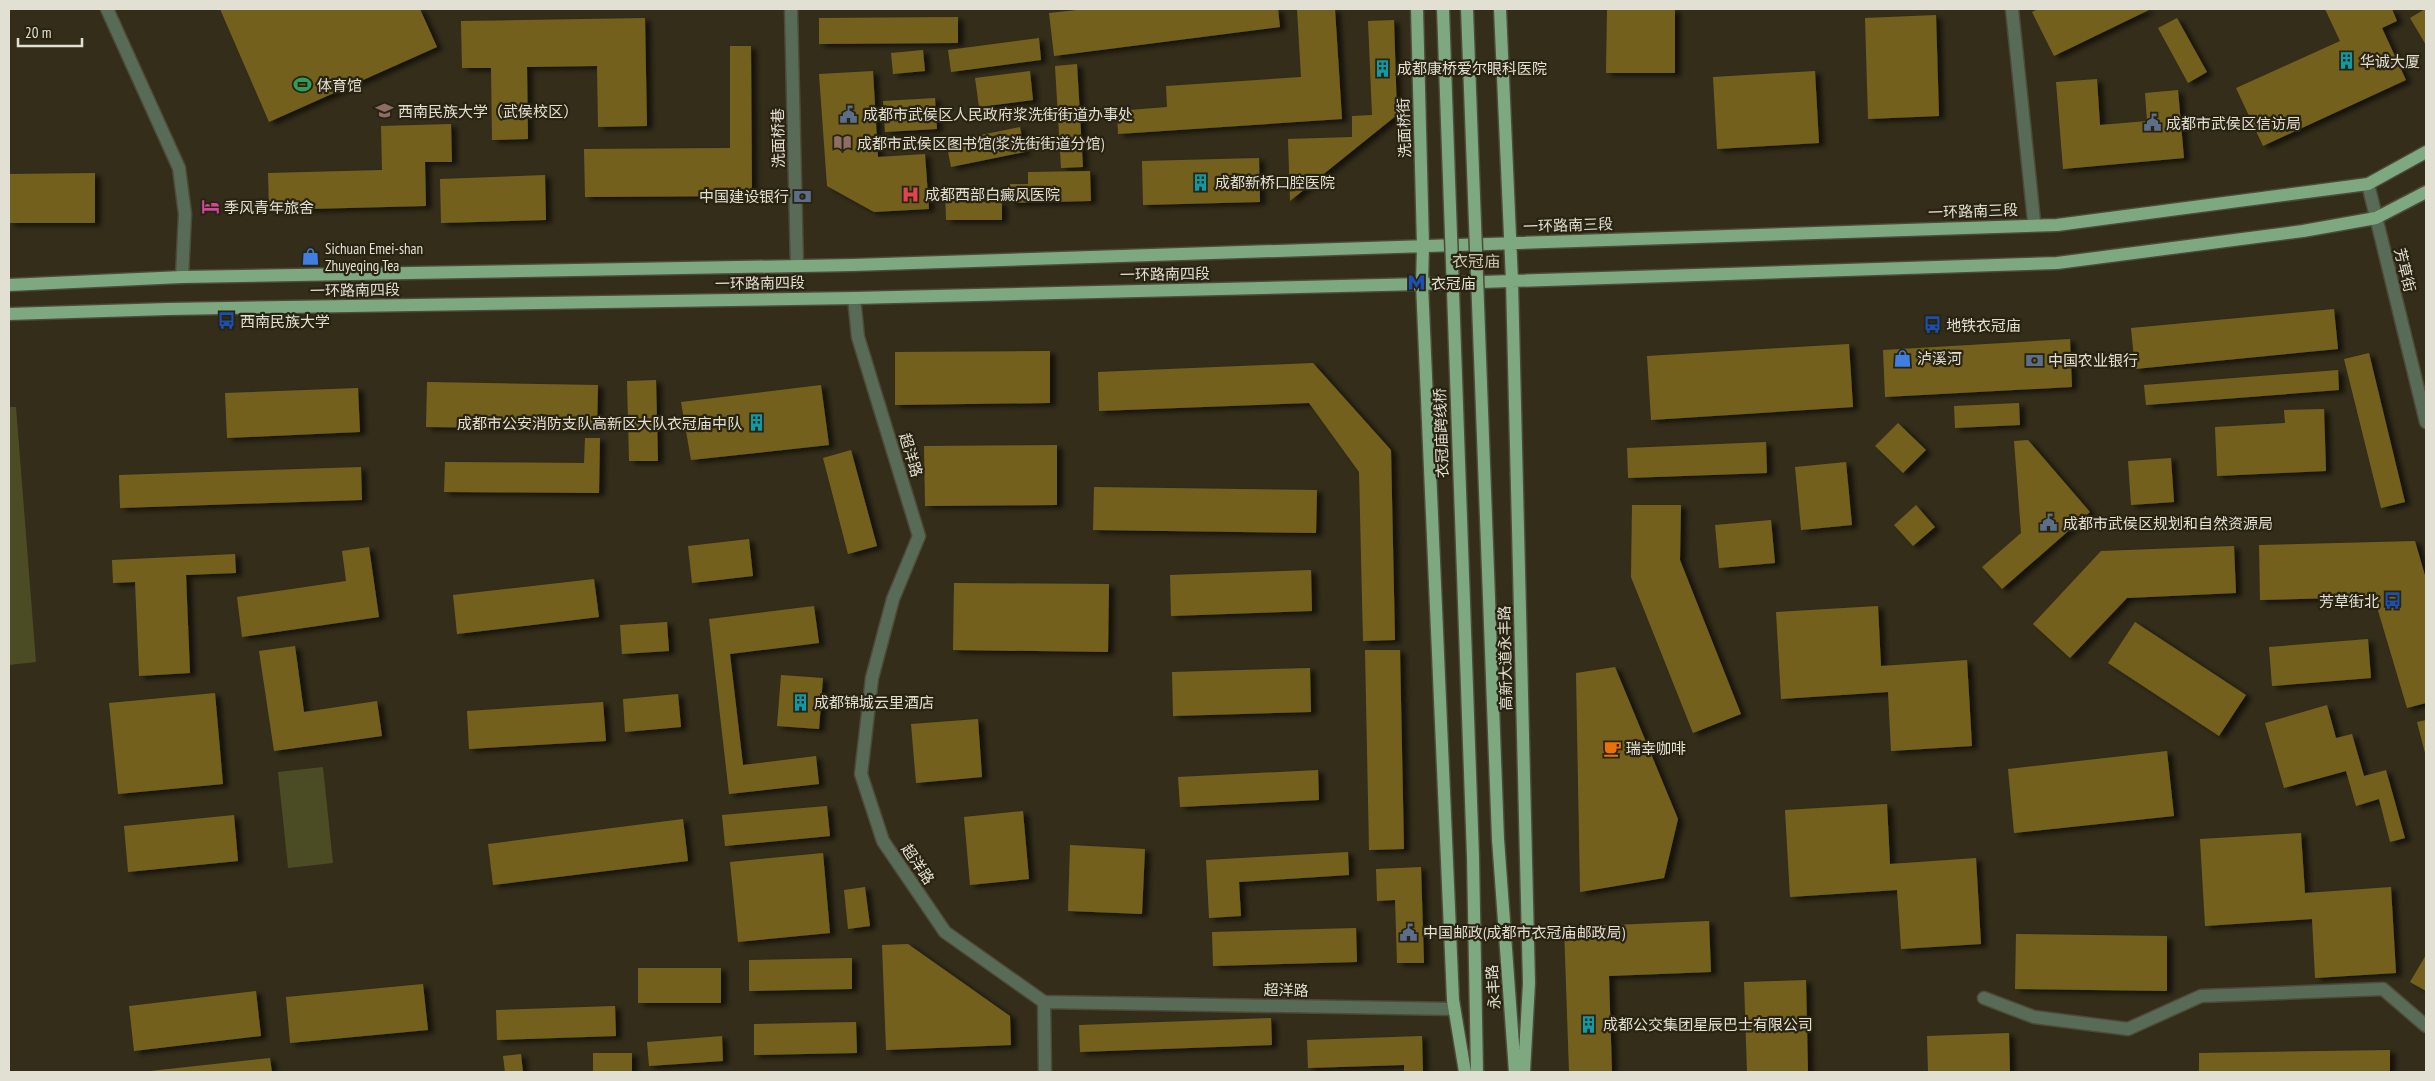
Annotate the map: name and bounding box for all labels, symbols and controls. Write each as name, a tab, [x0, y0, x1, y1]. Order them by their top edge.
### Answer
scale bar	[18, 15, 81, 47]
text: 20 m	[25, 23, 51, 42]
building icon: 华诚大厦	[2336, 51, 2356, 71]
place label: 华诚大厦	[2360, 52, 2420, 71]
building icon: 成都康桥爱尔眼科医院	[1373, 58, 1393, 78]
place label: 成都康桥爱尔眼科医院	[1397, 59, 1547, 78]
sports icon: 体育馆	[293, 75, 313, 95]
place label: 体育馆	[317, 76, 362, 95]
street label: 洗面桥街	[1393, 98, 1415, 158]
school or university icon: 西南民族大学（武侯校区）	[374, 101, 394, 121]
place label: 西南民族大学（武侯校区）	[398, 102, 578, 121]
public building icon: 成都市武侯区人民政府浆洗街街道办事处	[839, 104, 859, 124]
place label: 成都市武侯区人民政府浆洗街街道办事处	[863, 105, 1133, 124]
street label: 洗面桥巷	[768, 108, 788, 168]
public building icon: 成都市武侯区信访局	[2142, 113, 2162, 133]
place label: 成都市武侯区信访局	[2166, 114, 2301, 133]
library icon: 成都市武侯区图书馆(浆洗街街道分馆)	[833, 133, 853, 153]
place label: 成都市武侯区图书馆(浆洗街街道分馆)	[857, 134, 1104, 153]
building icon: 成都新桥口腔医院	[1191, 172, 1211, 192]
place label: 成都新桥口腔医院	[1215, 173, 1335, 192]
hospital icon: 成都西部白癜风医院	[901, 184, 921, 204]
place label: 成都西部白癜风医院	[925, 185, 1060, 204]
bank icon: 中国建设银行	[793, 186, 813, 206]
place label: 中国建设银行	[699, 187, 789, 206]
hotel icon: 季风青年旅舍	[200, 197, 220, 217]
place label: 季风青年旅舍	[224, 198, 314, 217]
street label: 一环路南三段	[1928, 200, 2018, 222]
street label: 一环路南三段	[1523, 214, 1613, 236]
place label: Sichuan Emei-shan Zhuyeqing Tea	[325, 239, 423, 275]
street label: 芳草街	[2390, 246, 2420, 294]
shop icon: Sichuan Emei-shan Zhuyeqing Tea	[301, 247, 321, 267]
district label: 衣冠庙	[1452, 251, 1500, 271]
street label: 一环路南四段	[1120, 264, 1210, 284]
street label: 一环路南四段	[715, 273, 805, 293]
metro station icon: 衣冠庙	[1407, 273, 1427, 293]
place label: 衣冠庙	[1431, 274, 1476, 293]
street label: 一环路南四段	[310, 280, 400, 300]
bus stop icon: 西南民族大学	[216, 311, 236, 331]
place label: 西南民族大学	[240, 312, 330, 331]
bus stop icon: 地铁衣冠庙	[1922, 315, 1942, 335]
place label: 地铁衣冠庙	[1946, 316, 2021, 335]
shop icon: 泸溪河	[1893, 348, 1913, 368]
place label: 泸溪河	[1917, 349, 1962, 368]
bank icon: 中国农业银行	[2024, 350, 2044, 370]
place label: 中国农业银行	[2048, 351, 2138, 370]
street label: 衣冠庙跨线桥	[1430, 388, 1452, 478]
building icon: 成都市公安消防支队高新区大队衣冠庙中队	[746, 413, 766, 433]
place label: 成都市公安消防支队高新区大队衣冠庙中队	[457, 414, 742, 433]
street label: 超洋路	[895, 431, 927, 479]
public building icon: 成都市武侯区规划和自然资源局	[2039, 513, 2059, 533]
place label: 成都市武侯区规划和自然资源局	[2063, 514, 2273, 533]
bus stop icon: 芳草街北	[2383, 591, 2403, 611]
place label: 芳草街北	[2319, 592, 2379, 611]
street label: 高新大道永丰路	[1495, 605, 1515, 711]
building icon: 成都锦城云里酒店	[790, 692, 810, 712]
place label: 成都锦城云里酒店	[814, 693, 934, 712]
cafe icon: 瑞幸咖啡	[1602, 738, 1622, 758]
place label: 瑞幸咖啡	[1626, 739, 1686, 758]
street label: 超洋路	[898, 840, 938, 888]
public building icon: 中国邮政(成都市衣冠庙邮政局)	[1399, 922, 1419, 942]
place label: 中国邮政(成都市衣冠庙邮政局)	[1423, 923, 1625, 942]
street label: 永丰路	[1482, 964, 1504, 1010]
street label: 超洋路	[1263, 980, 1309, 1000]
building icon: 成都公交集团星辰巴士有限公司	[1579, 1014, 1599, 1034]
place label: 成都公交集团星辰巴士有限公司	[1603, 1015, 1813, 1034]

